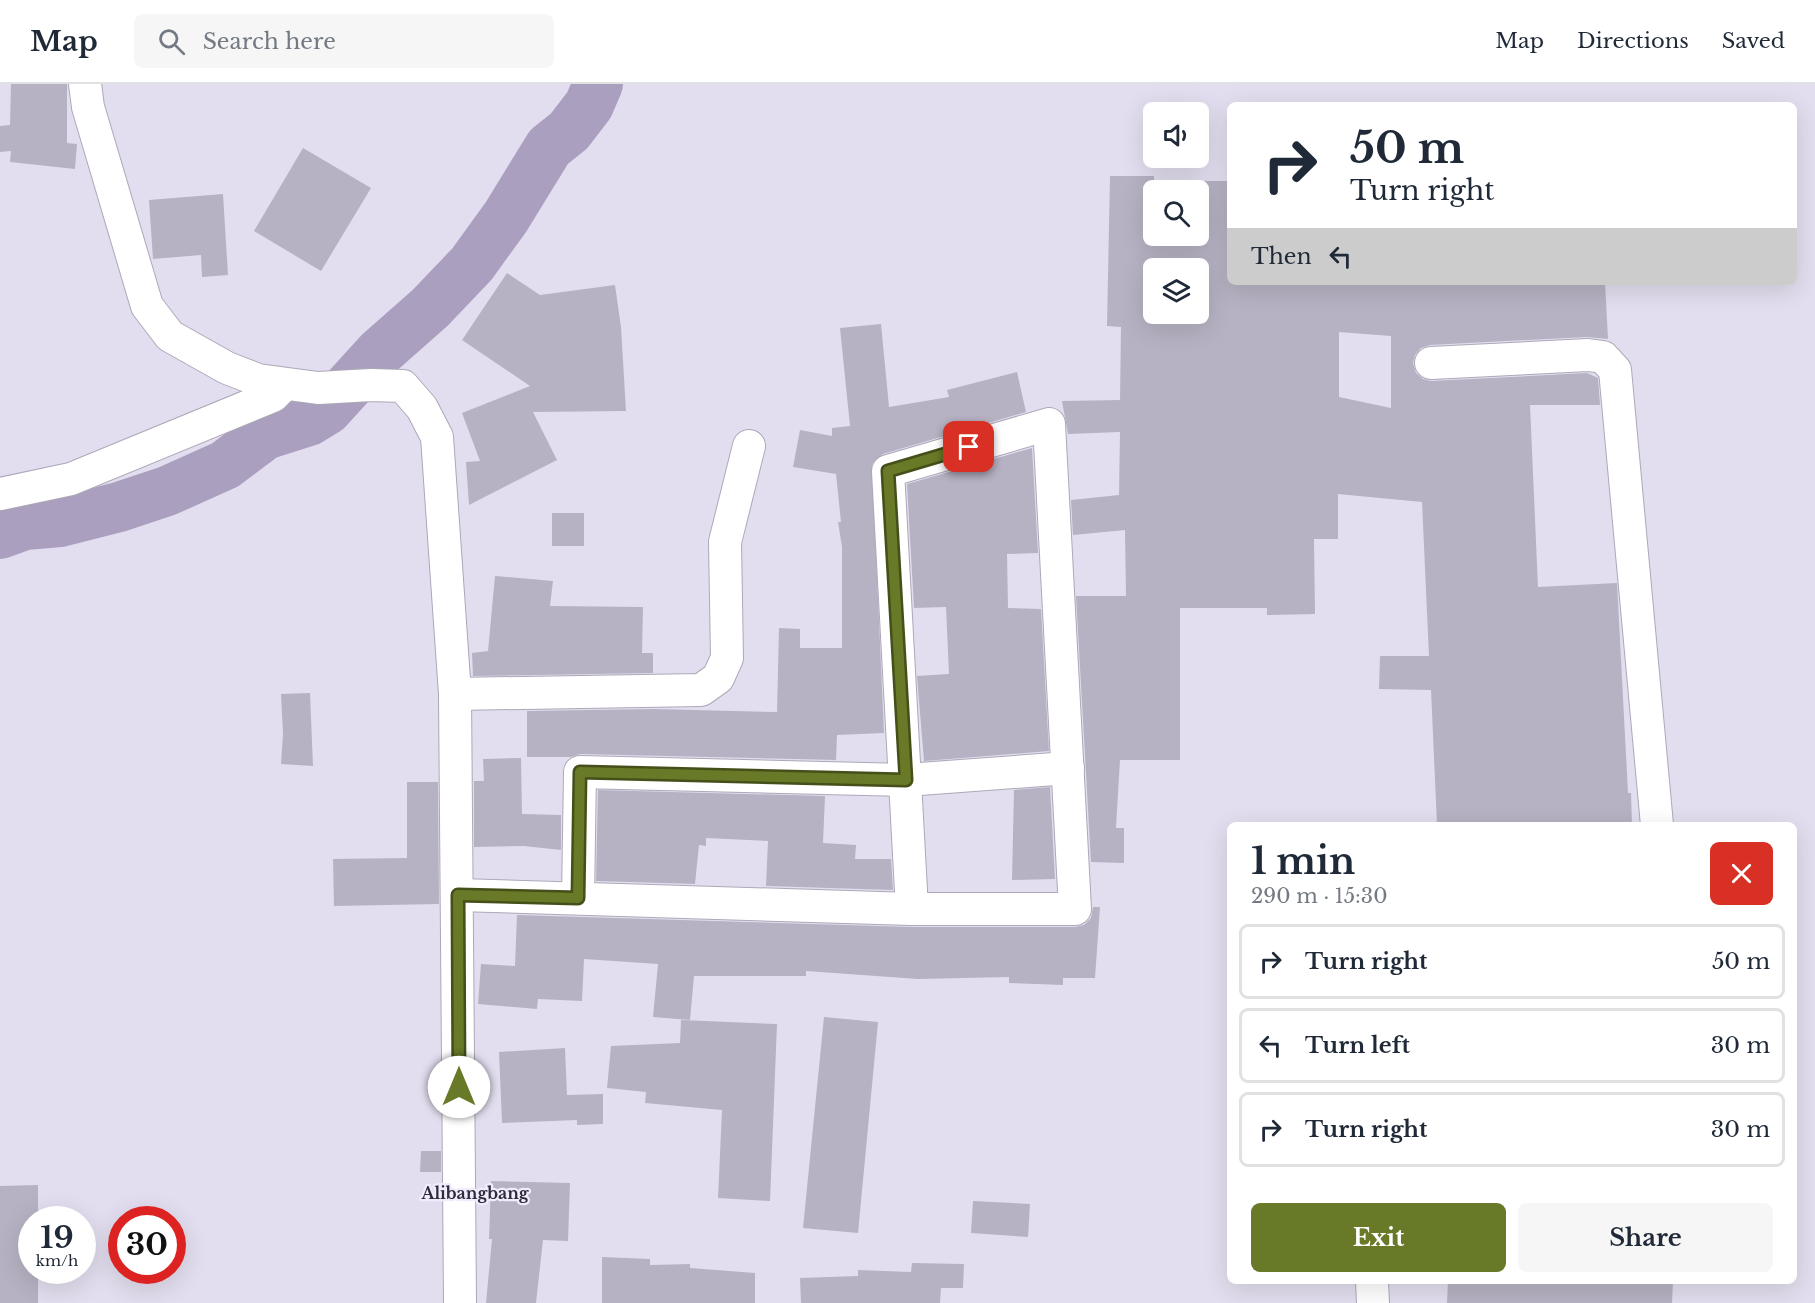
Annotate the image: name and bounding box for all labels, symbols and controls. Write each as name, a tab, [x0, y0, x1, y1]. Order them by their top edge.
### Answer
search box	[134, 14, 554, 68]
text: Map	[30, 24, 98, 59]
icon: search	[155, 25, 188, 58]
text: Search here	[203, 28, 336, 55]
text: Map	[1495, 28, 1544, 54]
text: Directions	[1577, 28, 1689, 54]
text: Saved	[1722, 28, 1785, 54]
map controls	[1143, 102, 1209, 324]
button: sound	[1143, 102, 1209, 168]
text: 50 m	[1350, 122, 1464, 174]
icon: right	[1251, 126, 1329, 204]
text: Turn right	[1350, 174, 1494, 207]
button: search	[1143, 180, 1209, 246]
icon: left	[1324, 240, 1357, 273]
text: Then	[1251, 243, 1312, 270]
button: layers	[1143, 258, 1209, 324]
pin	[943, 421, 994, 472]
icon: arrive	[952, 430, 985, 463]
text: 1 min	[1251, 839, 1355, 884]
button: close	[1710, 842, 1773, 905]
text: 290 m · 15:30	[1251, 884, 1387, 908]
icon: right	[1254, 945, 1287, 978]
text: Turn right	[1305, 948, 1427, 975]
text: 50 m	[1712, 948, 1770, 975]
icon: left	[1254, 1029, 1287, 1062]
text: Turn left	[1305, 1032, 1410, 1059]
text: 30 m	[1711, 1032, 1770, 1059]
position arrow	[427, 1055, 491, 1119]
icon: right	[1254, 1113, 1287, 1146]
text: Turn right	[1305, 1116, 1427, 1143]
text: 30 m	[1711, 1116, 1770, 1143]
district label: Alibangbang	[420, 1183, 530, 1203]
button: Exit	[1251, 1203, 1506, 1272]
button: Share	[1518, 1203, 1773, 1272]
speed limit sign: 30	[108, 1206, 186, 1284]
text: 19	[40, 1219, 74, 1256]
text: km/h	[36, 1251, 78, 1270]

